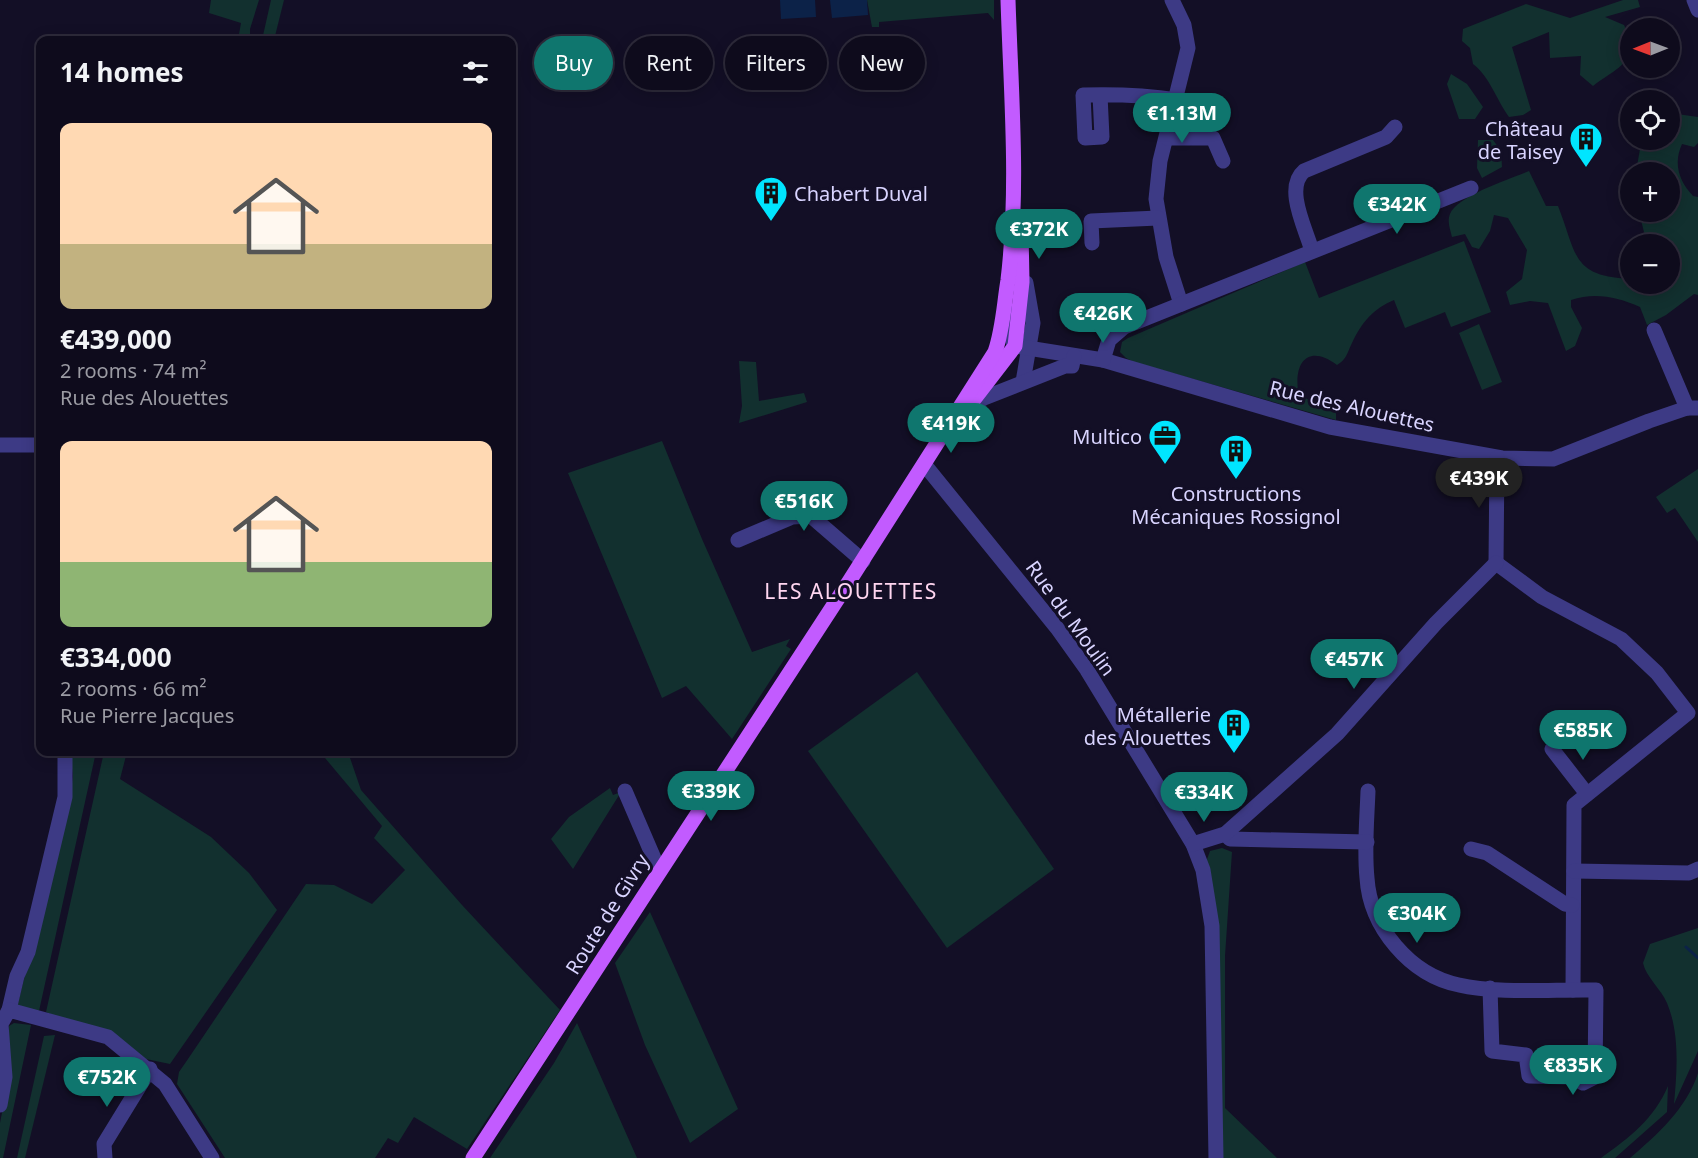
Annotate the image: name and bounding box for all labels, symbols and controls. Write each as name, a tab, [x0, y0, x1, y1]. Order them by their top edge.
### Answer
north arrow	[1620, 18, 1680, 78]
map controls	[1620, 18, 1680, 294]
chip: Buy	[534, 36, 613, 90]
chip: Rent	[625, 36, 713, 90]
chip: Filters	[725, 36, 827, 90]
chip: New	[839, 36, 925, 90]
text: 14 homes	[60, 54, 184, 90]
icon: filters	[459, 56, 492, 89]
button: locate	[1620, 90, 1680, 150]
pin: €1.13M	[1133, 93, 1231, 144]
text: €1.13M	[1147, 99, 1217, 126]
place label: Château de Taisey	[1478, 115, 1564, 165]
building icon: Château de Taisey	[1568, 121, 1604, 168]
icon: home	[222, 162, 330, 270]
button: +	[1620, 162, 1680, 222]
building icon: Chabert Duval	[753, 175, 789, 222]
place label: Chabert Duval	[794, 180, 928, 207]
pin: €342K	[1355, 184, 1439, 235]
text: €342K	[1367, 190, 1427, 217]
pin: €372K	[997, 209, 1081, 260]
text: €372K	[1009, 215, 1069, 242]
button: −	[1620, 234, 1680, 294]
pin: €426K	[1061, 293, 1145, 344]
text: €426K	[1073, 299, 1133, 326]
text: €439,000	[60, 321, 172, 357]
text: 2 rooms · 74 m²	[60, 357, 207, 384]
street label: Rue des Alouettes	[1267, 374, 1437, 438]
text: Rue des Alouettes	[60, 384, 229, 411]
pin: €419K	[909, 403, 993, 454]
text: €419K	[921, 409, 981, 436]
office icon: Multico	[1147, 418, 1183, 465]
place label: Multico	[1072, 423, 1142, 450]
building icon: Constructions Mécaniques Rossignol	[1218, 433, 1254, 480]
pin: €439K	[1437, 458, 1521, 509]
text: €439K	[1449, 464, 1509, 491]
icon: home	[222, 480, 330, 588]
place label: Constructions Mécaniques Rossignol	[1131, 480, 1341, 530]
pin: €516K	[762, 481, 846, 532]
text: €516K	[774, 487, 834, 514]
street label: Rue du Moulin	[1020, 555, 1122, 681]
district label: LES ALOUETTES	[764, 577, 938, 605]
text: €334,000	[60, 639, 172, 675]
pin: €457K	[1312, 639, 1396, 690]
text: €457K	[1324, 645, 1384, 672]
text: 2 rooms · 66 m²	[60, 675, 207, 702]
place label: Métallerie des Alouettes	[1084, 701, 1211, 751]
text: Rue Pierre Jacques	[60, 702, 234, 729]
building icon: Métallerie des Alouettes	[1216, 707, 1252, 754]
pin: €585K	[1541, 710, 1625, 761]
text: €585K	[1553, 716, 1613, 743]
pin: €339K	[669, 771, 753, 822]
pin: €334K	[1162, 772, 1246, 823]
text: €339K	[681, 777, 741, 804]
text: €334K	[1174, 778, 1234, 805]
street label: Route de Givry	[559, 848, 655, 980]
pin: €304K	[1375, 893, 1459, 944]
text: €304K	[1387, 899, 1447, 926]
pin: €835K	[1531, 1045, 1615, 1096]
text: €835K	[1543, 1051, 1603, 1078]
pin: €752K	[65, 1057, 149, 1108]
text: €752K	[77, 1063, 137, 1090]

